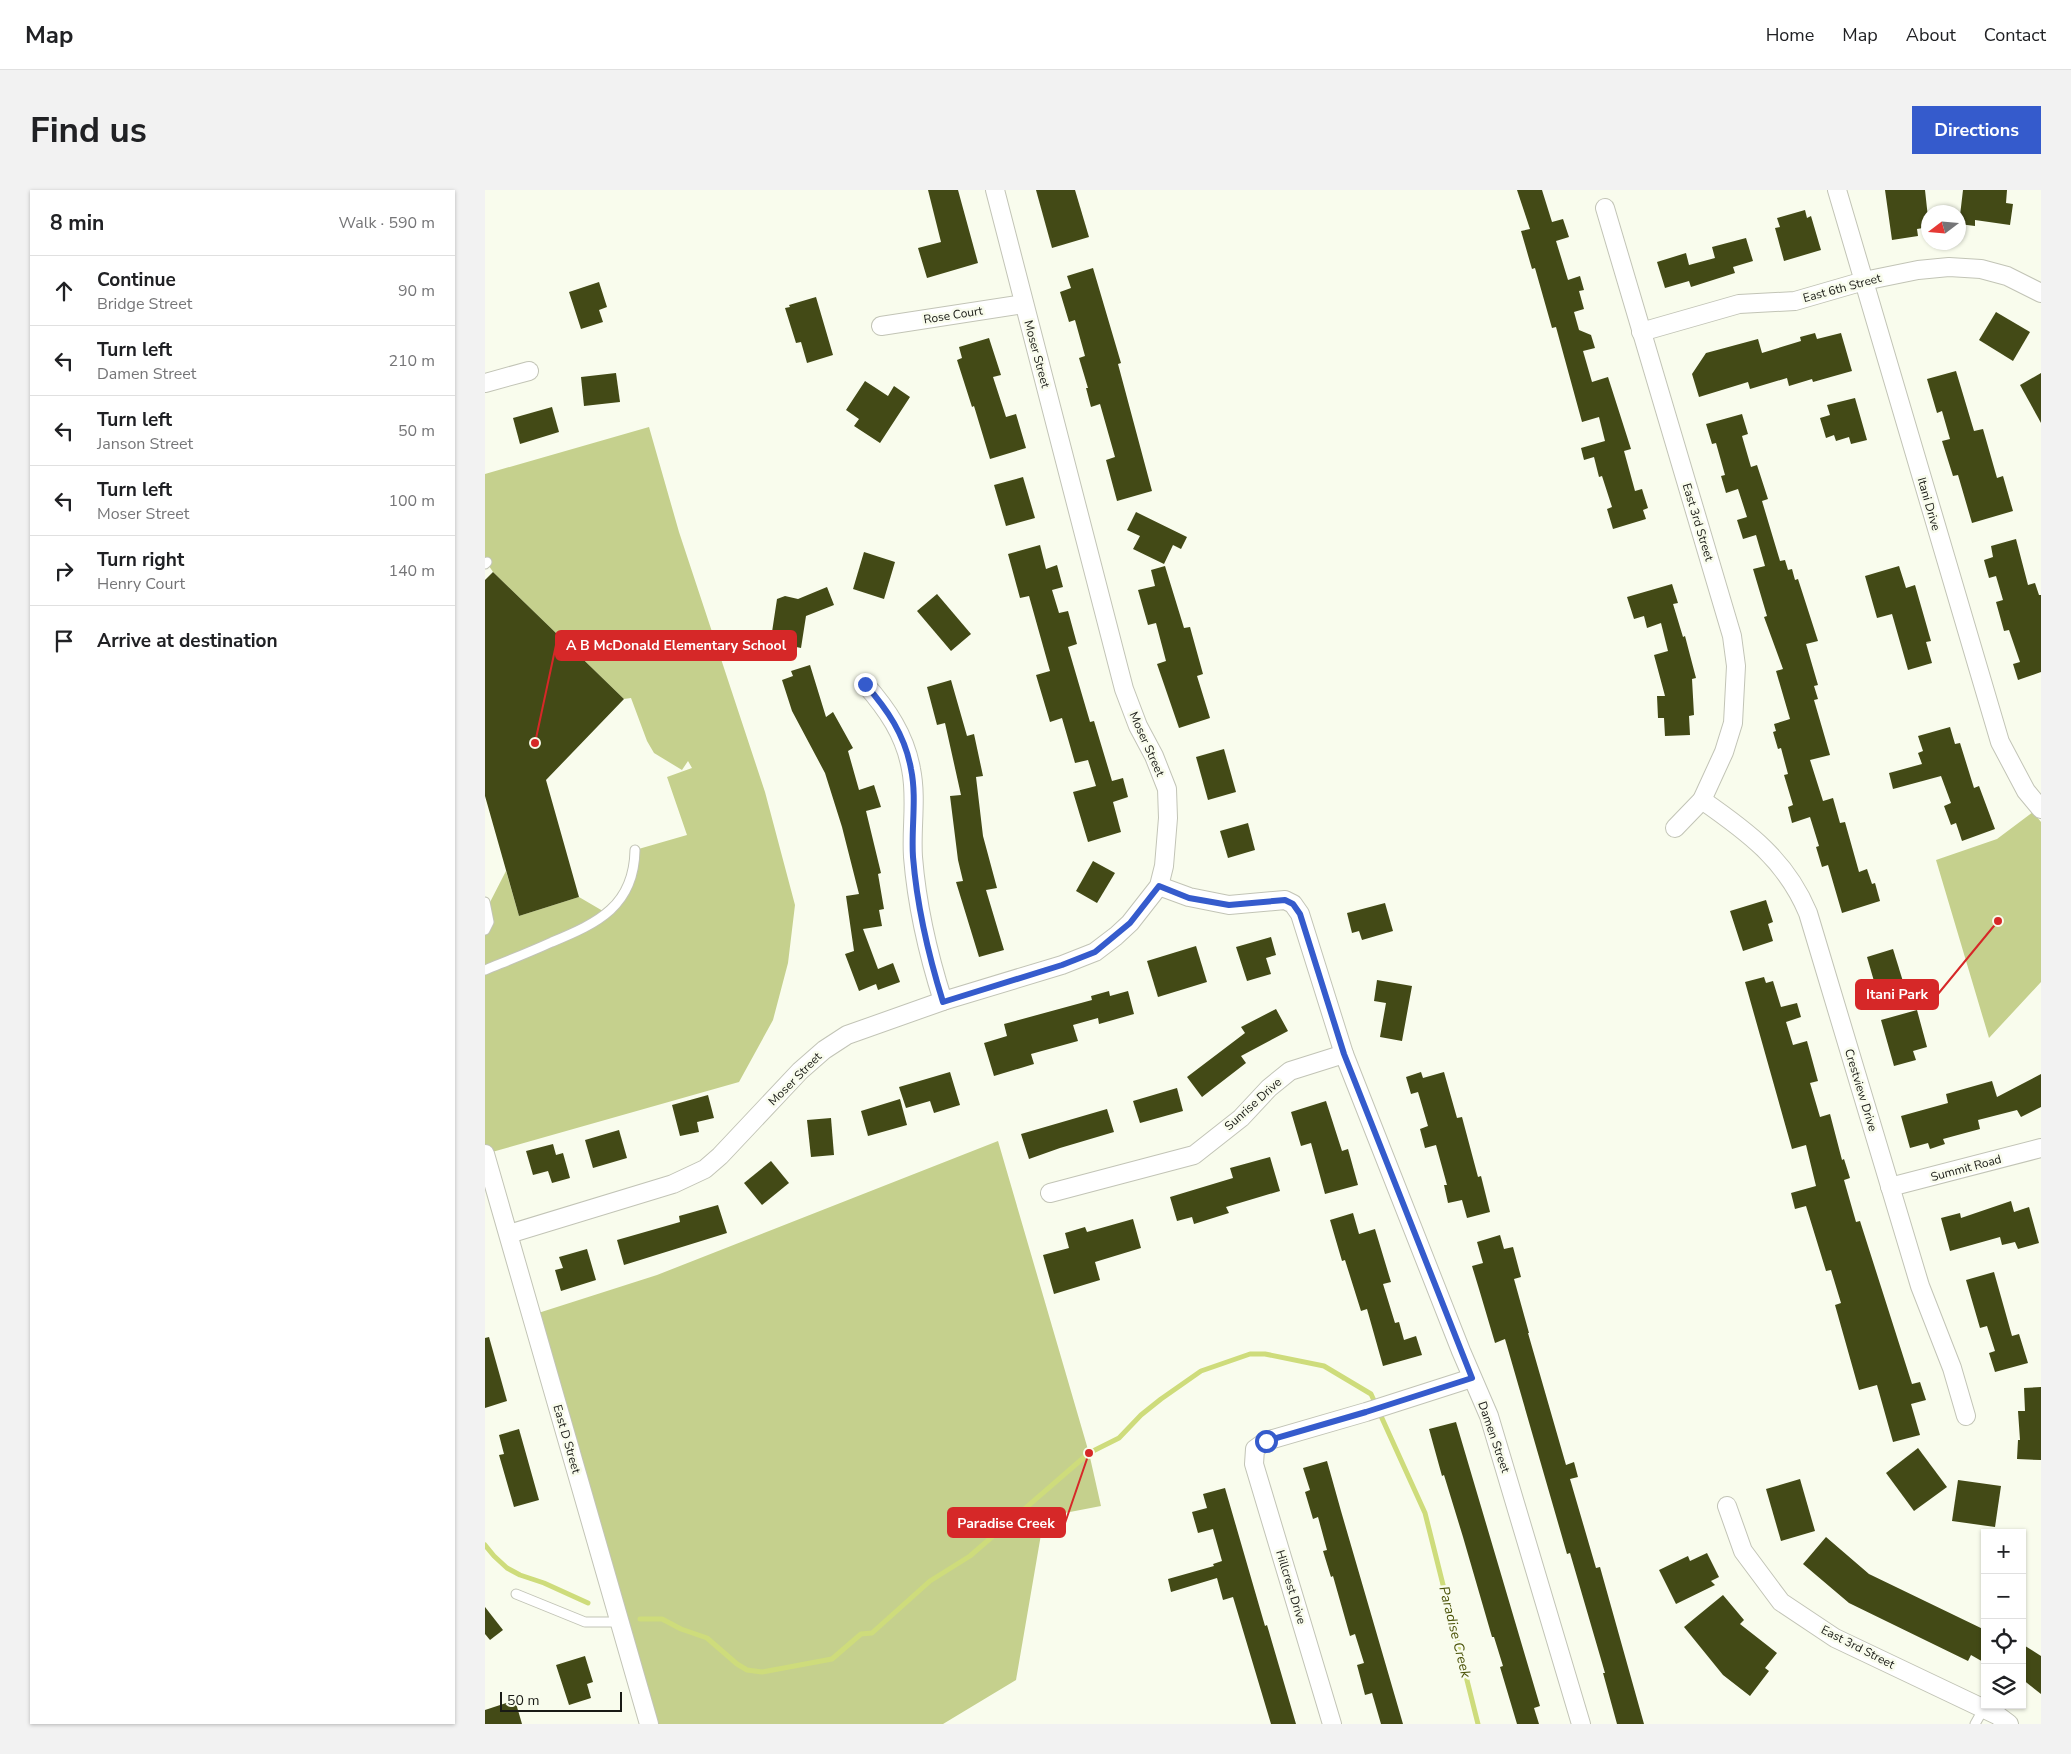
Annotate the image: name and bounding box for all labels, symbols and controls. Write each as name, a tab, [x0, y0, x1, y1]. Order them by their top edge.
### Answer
text: Map	[25, 19, 73, 51]
text: Home	[1766, 23, 1814, 47]
text: Map	[1842, 23, 1878, 47]
text: About	[1906, 23, 1956, 47]
text: Contact	[1984, 23, 2046, 47]
button: Directions	[1912, 106, 2041, 154]
text: Find us	[30, 107, 147, 154]
north arrow	[1921, 205, 1966, 250]
text: 8 min	[50, 209, 104, 237]
text: Walk · 590 m	[339, 212, 435, 234]
text: Continue	[97, 267, 176, 293]
street label: East 6th Street	[1801, 270, 1884, 306]
icon: ahead	[50, 277, 78, 305]
text: 90 m	[398, 280, 435, 302]
text: Bridge Street	[97, 293, 192, 315]
street label: Rose Court	[922, 302, 985, 328]
street label: Moser Street	[1020, 318, 1054, 390]
text: Turn left	[97, 337, 172, 363]
icon: left	[50, 347, 78, 375]
text: 210 m	[388, 350, 435, 372]
text: Damen Street	[97, 363, 196, 385]
text: Turn left	[97, 407, 172, 433]
icon: left	[50, 417, 78, 445]
text: 50 m	[398, 420, 435, 442]
text: Janson Street	[97, 433, 193, 455]
street label: Itani Drive	[1914, 475, 1944, 533]
text: Turn left	[97, 477, 172, 503]
street label: East 3rd Street	[1679, 481, 1718, 564]
icon: left	[50, 487, 78, 515]
text: 100 m	[388, 490, 435, 512]
text: Moser Street	[97, 503, 189, 525]
text: Turn right	[97, 547, 184, 573]
icon: right	[50, 557, 78, 585]
text: 140 m	[388, 560, 435, 582]
text: Henry Court	[97, 573, 185, 595]
icon: arrive	[50, 627, 78, 655]
text: Arrive at destination	[97, 628, 278, 654]
callout: A B McDonald Elementary School	[556, 631, 796, 660]
text: A B McDonald Elementary School	[566, 636, 787, 655]
route end	[854, 673, 877, 696]
street label: Moser Street	[1126, 709, 1169, 780]
callout: Itani Park	[1856, 980, 1938, 1009]
text: Itani Park	[1866, 985, 1928, 1004]
street label: Crestview Drive	[1841, 1047, 1881, 1133]
street label: Moser Street	[765, 1048, 826, 1109]
street label: Sunrise Drive	[1221, 1074, 1285, 1134]
street label: Summit Road	[1929, 1151, 2003, 1185]
street label: Damen Street	[1474, 1399, 1514, 1476]
street label: East D Street	[550, 1403, 585, 1476]
route start	[1255, 1430, 1278, 1453]
callout: Paradise Creek	[948, 1508, 1065, 1537]
text: Paradise Creek	[957, 1514, 1055, 1533]
map controls	[1981, 1529, 2026, 1709]
button: +	[1981, 1529, 2026, 1574]
street label: Hillcrest Drive	[1272, 1548, 1310, 1626]
button: −	[1981, 1574, 2026, 1619]
water label: Paradise Creek	[1434, 1584, 1476, 1681]
button: locate	[1981, 1619, 2026, 1664]
street label: East 3rd Street	[1818, 1622, 1898, 1673]
button: layers	[1981, 1664, 2026, 1709]
scale bar	[500, 1689, 623, 1712]
text: 50 m	[507, 1691, 539, 1710]

